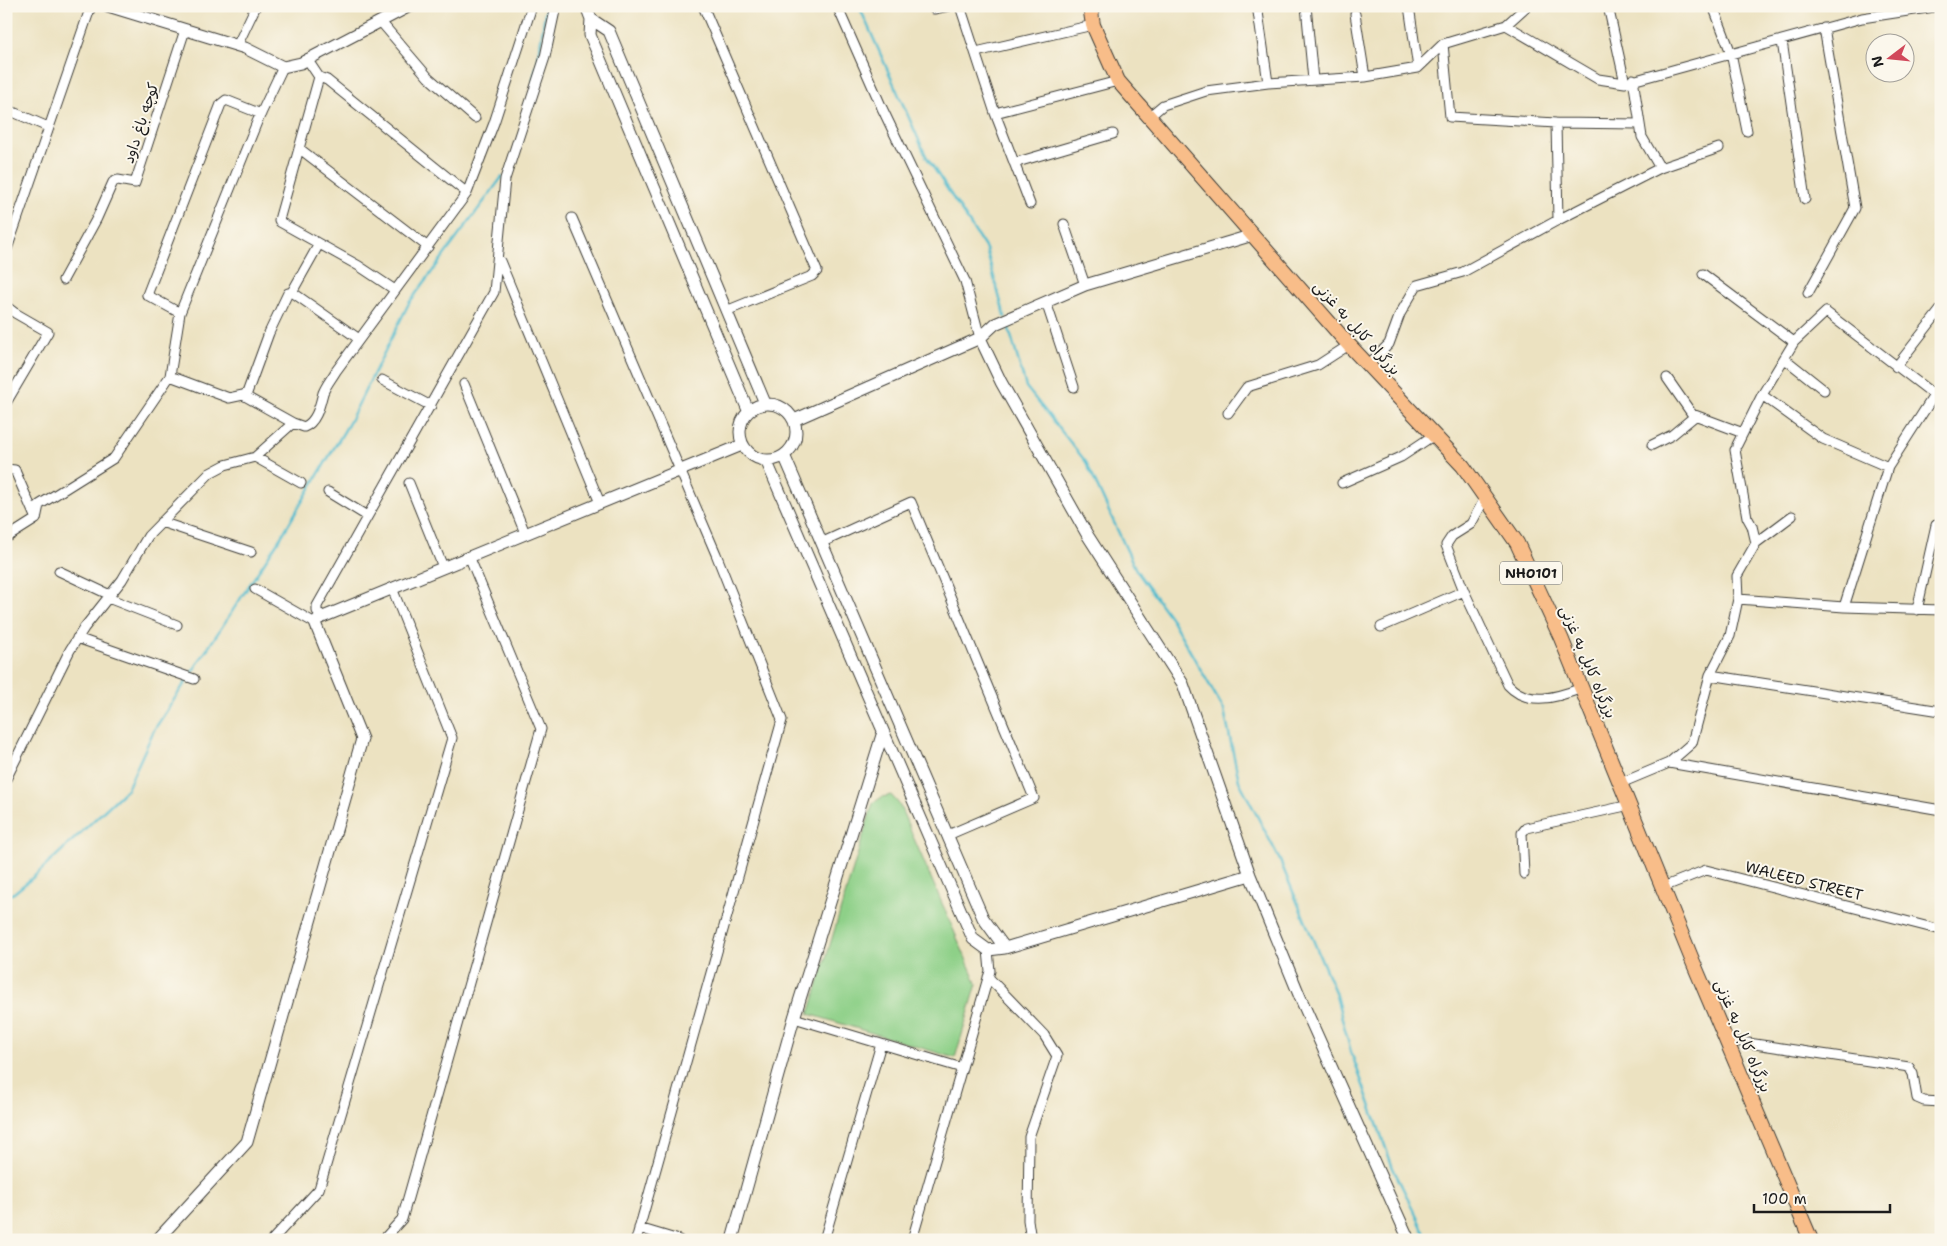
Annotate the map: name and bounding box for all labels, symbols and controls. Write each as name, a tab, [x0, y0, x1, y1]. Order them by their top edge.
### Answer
north arrow	[1864, 32, 1914, 82]
text: N	[1867, 54, 1888, 69]
street label: کوچه باغ داود	[119, 80, 163, 166]
street label: بزرگراه کابل به غزنی	[1309, 276, 1405, 380]
road number: NH0101	[1500, 562, 1562, 584]
street label: بزرگراه کابل به غزنی	[1555, 602, 1621, 722]
street label: WALEED STREET	[1743, 857, 1865, 905]
street label: بزرگراه کابل به غزنی	[1710, 976, 1776, 1096]
scale bar	[1754, 1181, 1891, 1213]
text: 100 m	[1762, 1189, 1807, 1209]

